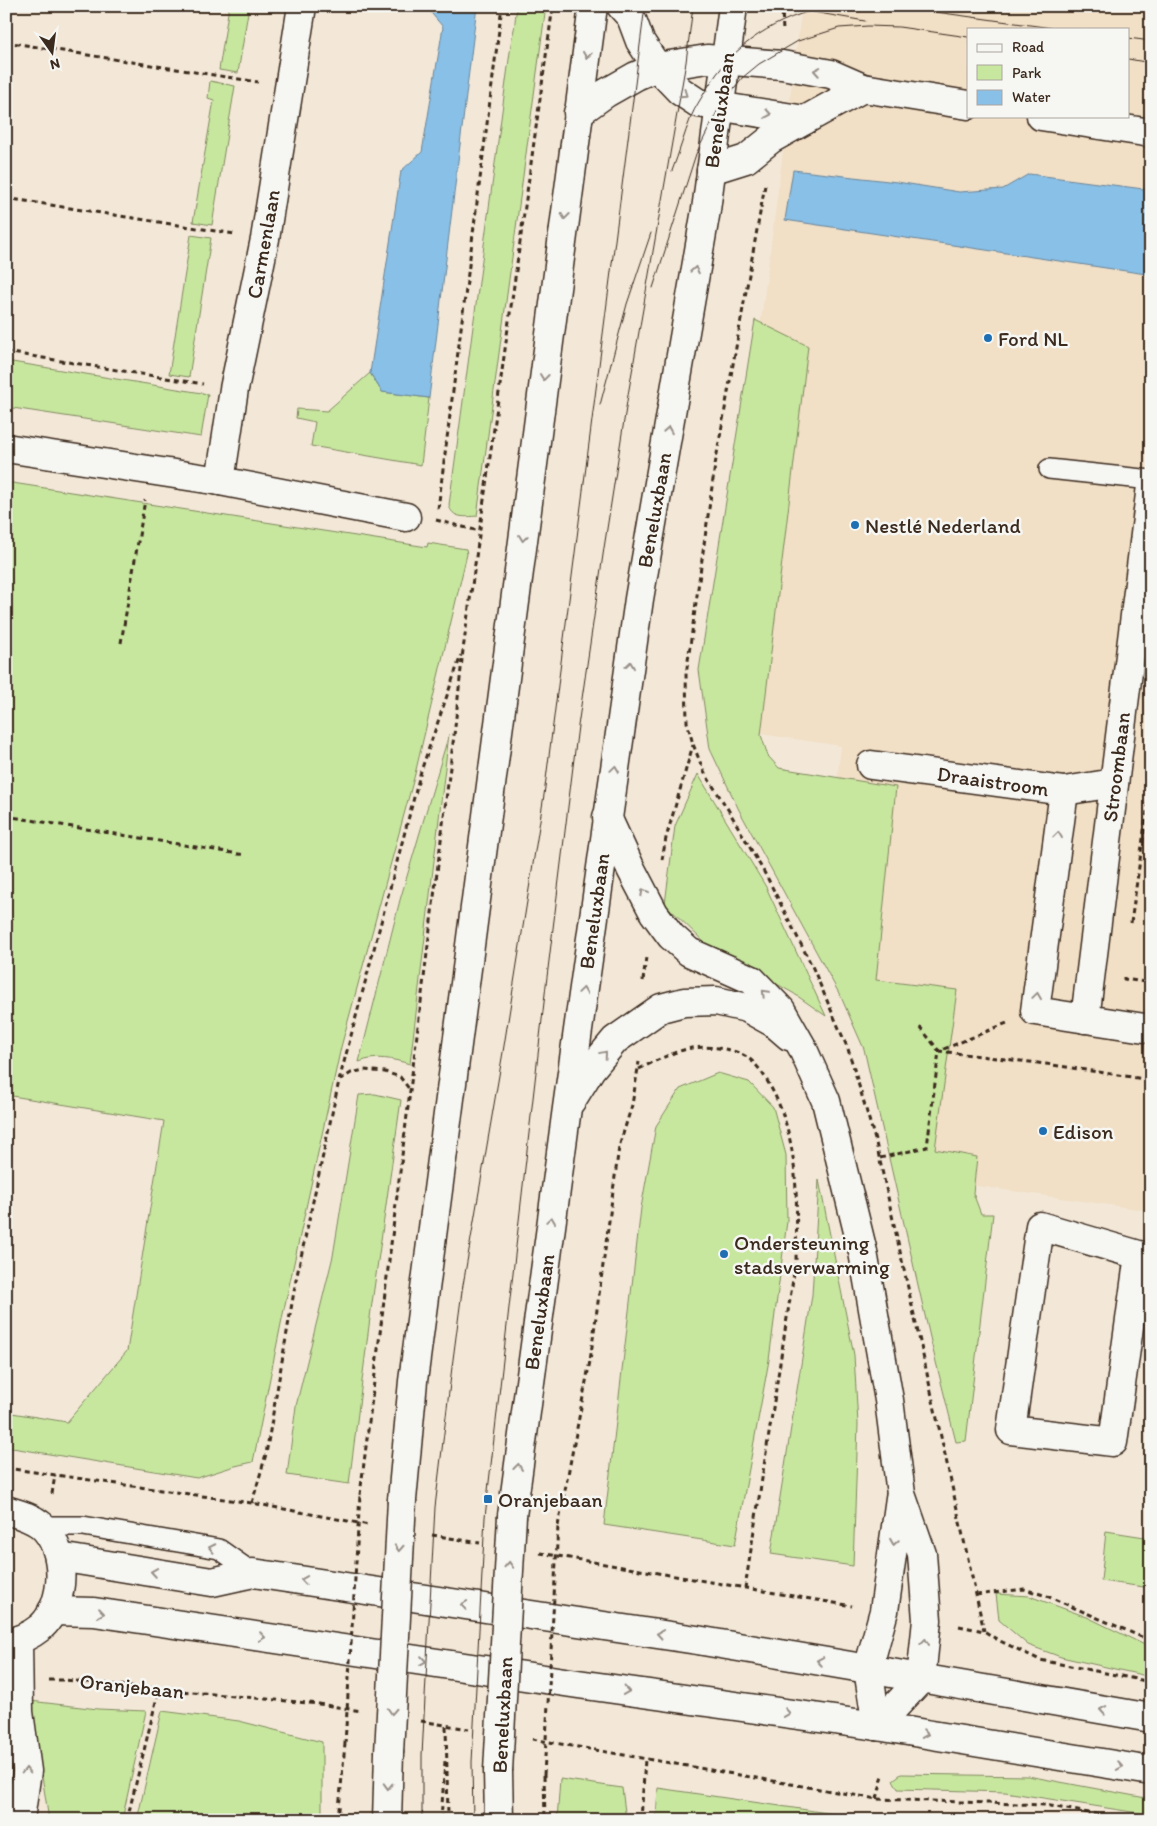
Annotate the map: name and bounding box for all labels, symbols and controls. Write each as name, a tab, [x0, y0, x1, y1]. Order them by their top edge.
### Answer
north arrow	[28, 28, 78, 78]
legend	[967, 28, 1130, 118]
text: Road	[1012, 38, 1045, 56]
one-way arrow	[582, 50, 592, 59]
street label: Beneluxbaan	[698, 50, 740, 170]
text: N	[48, 55, 62, 74]
text: Park	[1012, 64, 1042, 82]
one-way arrow	[813, 67, 822, 77]
one-way arrow	[679, 88, 688, 97]
text: Water	[1012, 88, 1051, 106]
one-way arrow	[764, 109, 773, 119]
street label: Carmenlaan	[241, 187, 285, 301]
one-way arrow	[560, 212, 571, 220]
one-way arrow	[690, 266, 700, 275]
place label: Ford NL	[998, 326, 1068, 351]
marker: Ford NL	[982, 332, 994, 344]
one-way arrow	[539, 373, 550, 381]
one-way arrow	[662, 426, 672, 435]
street label: Beneluxbaan	[632, 450, 676, 570]
place label: Nestlé Nederland	[865, 513, 1021, 538]
marker: Nestlé Nederland	[849, 519, 861, 531]
one-way arrow	[518, 534, 529, 542]
one-way arrow	[624, 661, 634, 670]
street label: Stroombaan	[1097, 711, 1135, 823]
street label: Draaistroom	[935, 761, 1051, 801]
one-way arrow	[609, 764, 619, 773]
one-way arrow	[1052, 830, 1063, 838]
street label: Beneluxbaan	[573, 851, 615, 971]
one-way arrow	[640, 889, 650, 898]
one-way arrow	[577, 986, 588, 994]
one-way arrow	[761, 990, 770, 999]
one-way arrow	[1031, 991, 1042, 999]
one-way arrow	[598, 1050, 607, 1059]
place label: Edison	[1053, 1119, 1114, 1144]
marker: Edison	[1037, 1125, 1049, 1137]
one-way arrow	[545, 1215, 556, 1223]
place label: Ondersteuning stadsverwarming	[734, 1230, 890, 1279]
marker: Ondersteuning stadsverwarming	[718, 1248, 730, 1260]
street label: Beneluxbaan	[518, 1252, 560, 1372]
one-way arrow	[512, 1463, 523, 1471]
place label: Oranjebaan	[498, 1487, 603, 1512]
marker: Oranjebaan	[482, 1493, 494, 1505]
one-way arrow	[889, 1538, 899, 1546]
one-way arrow	[207, 1543, 216, 1553]
one-way arrow	[394, 1545, 405, 1553]
one-way arrow	[504, 1561, 515, 1569]
one-way arrow	[149, 1568, 158, 1578]
one-way arrow	[299, 1576, 308, 1586]
one-way arrow	[460, 1600, 469, 1610]
one-way arrow	[97, 1608, 105, 1618]
one-way arrow	[655, 1630, 664, 1640]
one-way arrow	[258, 1631, 266, 1642]
one-way arrow	[919, 1638, 930, 1646]
one-way arrow	[419, 1655, 427, 1666]
street label: Beneluxbaan	[486, 1656, 518, 1774]
one-way arrow	[816, 1657, 824, 1667]
street label: Oranjebaan	[79, 1668, 185, 1704]
one-way arrow	[621, 1685, 630, 1695]
one-way arrow	[1098, 1705, 1107, 1715]
one-way arrow	[386, 1707, 397, 1715]
one-way arrow	[783, 1707, 791, 1718]
one-way arrow	[921, 1728, 929, 1738]
one-way arrow	[1115, 1760, 1124, 1770]
one-way arrow	[21, 1767, 31, 1774]
one-way arrow	[383, 1783, 393, 1791]

